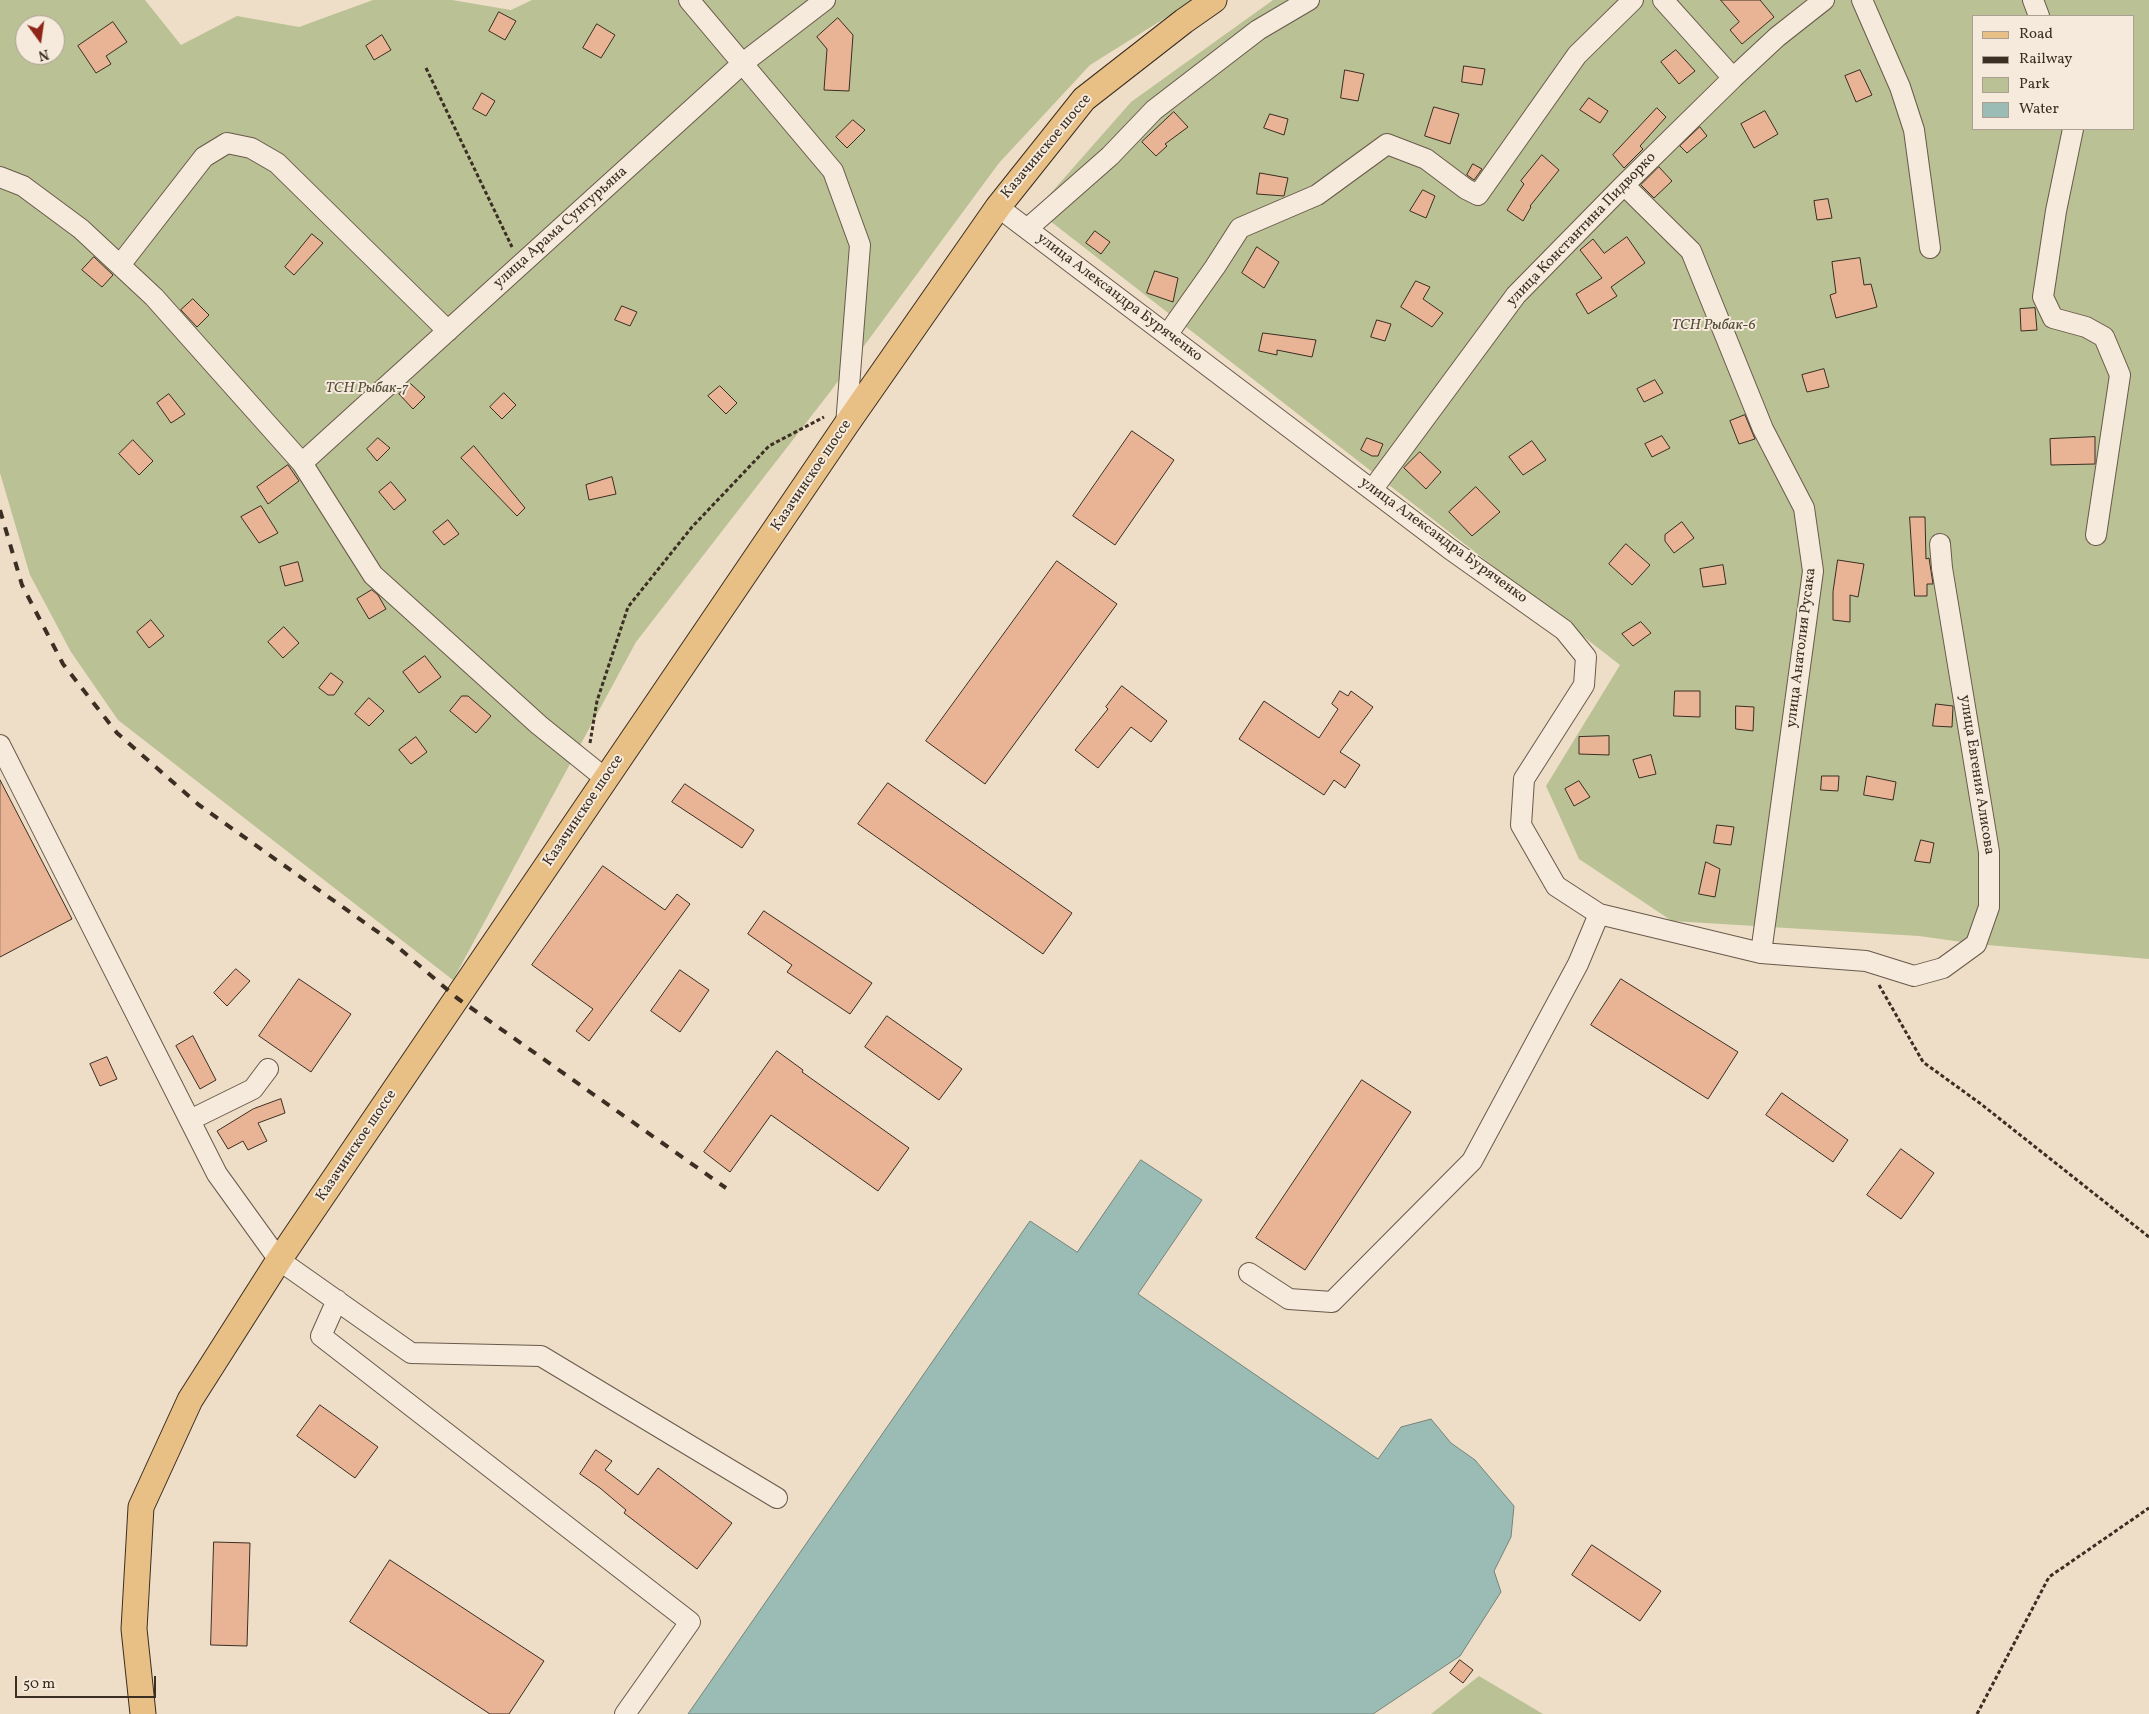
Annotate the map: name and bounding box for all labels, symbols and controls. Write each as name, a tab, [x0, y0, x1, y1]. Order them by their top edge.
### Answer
north arrow	[15, 15, 65, 65]
legend	[1972, 15, 2134, 130]
text: Road	[2019, 24, 2053, 45]
text: N	[36, 44, 51, 65]
text: Railway	[2019, 49, 2072, 70]
text: Park	[2019, 74, 2050, 95]
street label: Казачинское шоссе	[998, 91, 1096, 203]
text: Water	[2019, 99, 2059, 120]
street label: улица Константина Пидворко	[1504, 149, 1660, 311]
street label: улица Арама Сунгурьяна	[490, 163, 632, 293]
street label: улица Александра Буряченко	[1033, 230, 1205, 366]
park label: ТСН Рыбак-6	[1672, 317, 1756, 335]
park label: ТСН Рыбак-7	[325, 380, 409, 398]
street label: Казачинское шоссе	[768, 417, 856, 535]
street label: улица Александра Буряченко	[1356, 474, 1530, 608]
street label: улица Анатолия Русака	[1783, 567, 1821, 729]
street label: улица Евгения Алисова	[1954, 694, 1998, 856]
street label: Казачинское шоссе	[540, 752, 628, 870]
street label: Казачинское шоссе	[313, 1087, 401, 1205]
scale bar	[18, 1666, 159, 1698]
text: 50 m	[23, 1674, 55, 1695]

